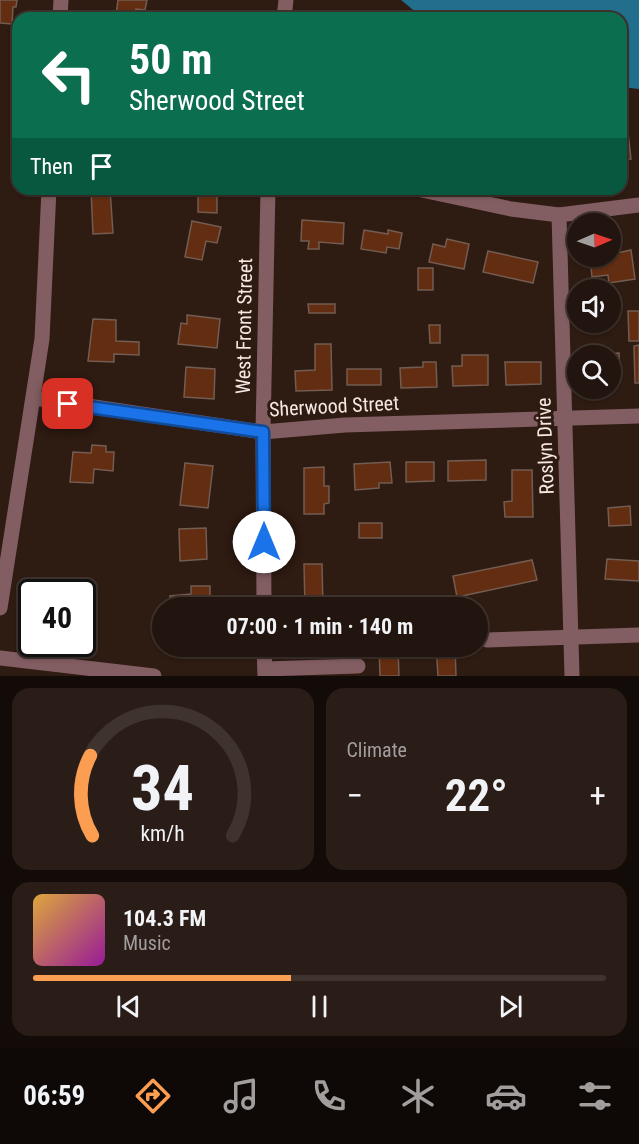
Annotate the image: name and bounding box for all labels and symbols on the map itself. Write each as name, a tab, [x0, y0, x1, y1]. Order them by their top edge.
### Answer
north arrow	[567, 213, 621, 267]
street label: West Front Street	[231, 258, 257, 394]
pin	[42, 378, 93, 429]
street label: Sherwood Street	[268, 391, 400, 421]
street label: Roslyn Drive	[531, 397, 559, 495]
position arrow	[232, 510, 296, 574]
speed limit sign: 40	[18, 579, 96, 657]

